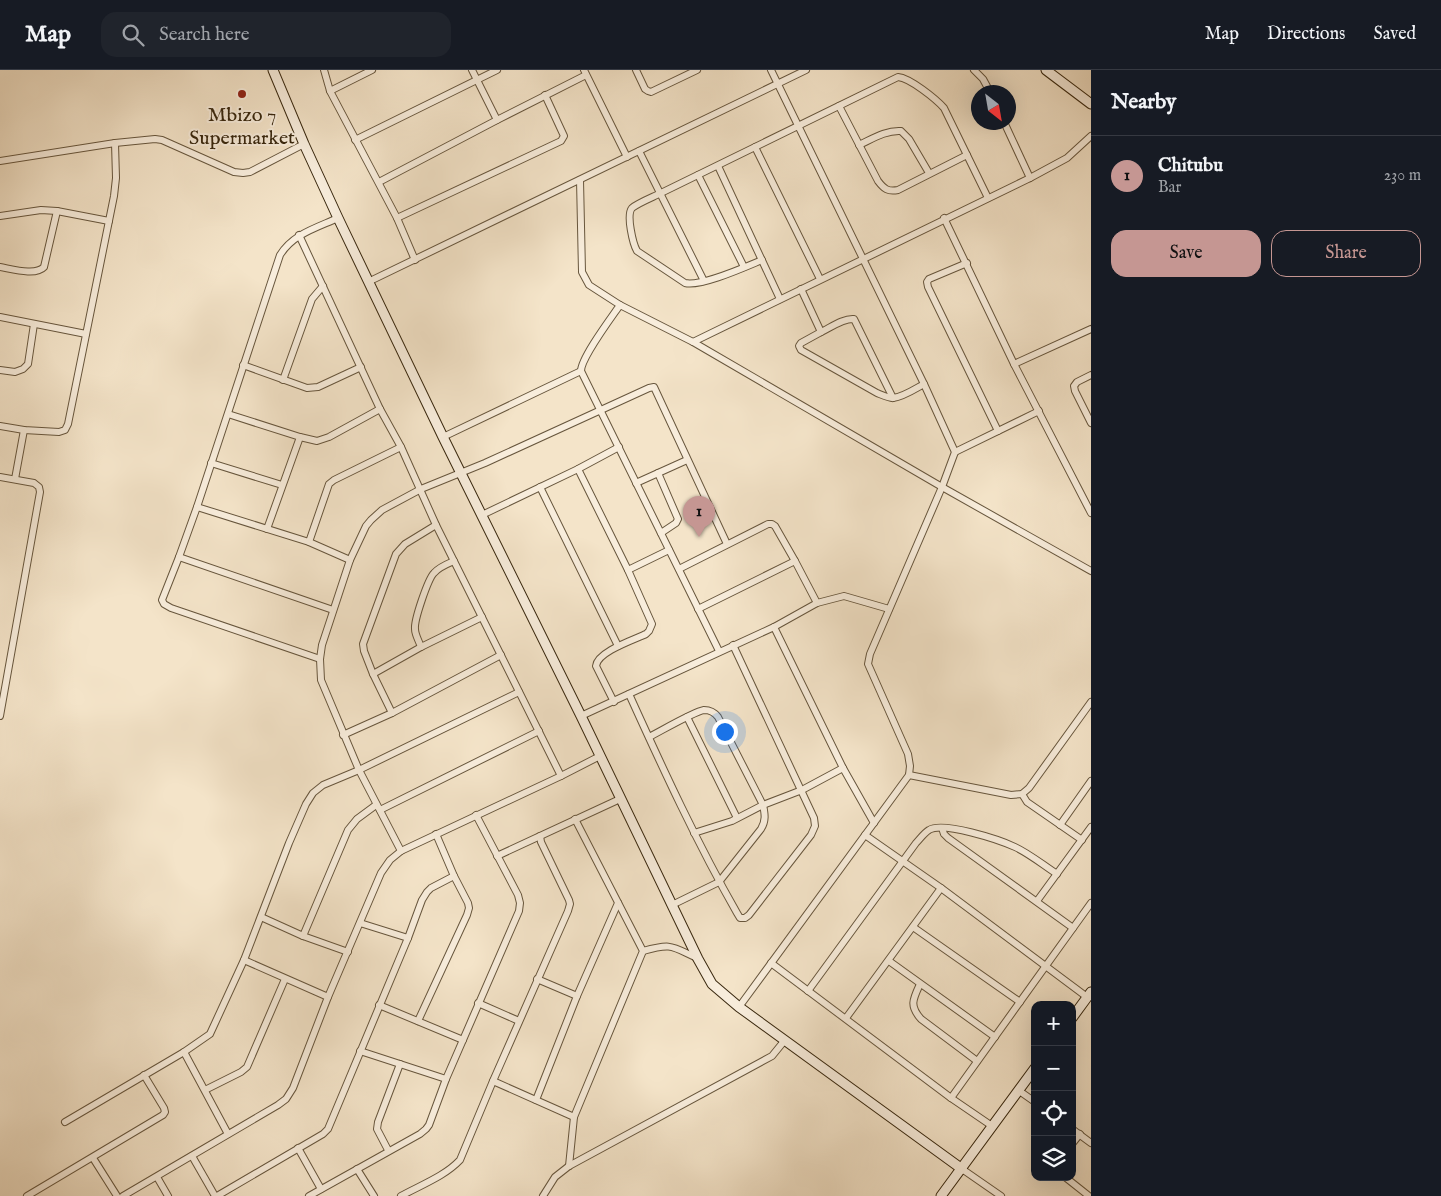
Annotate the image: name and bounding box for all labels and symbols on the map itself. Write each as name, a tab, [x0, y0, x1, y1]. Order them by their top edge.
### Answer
north arrow	[971, 85, 1016, 130]
marker: Mbizo 7 Supermarket	[236, 88, 248, 100]
place label: Mbizo 7 Supermarket	[189, 103, 295, 151]
pin: 1	[683, 496, 715, 537]
your location	[712, 719, 738, 745]

